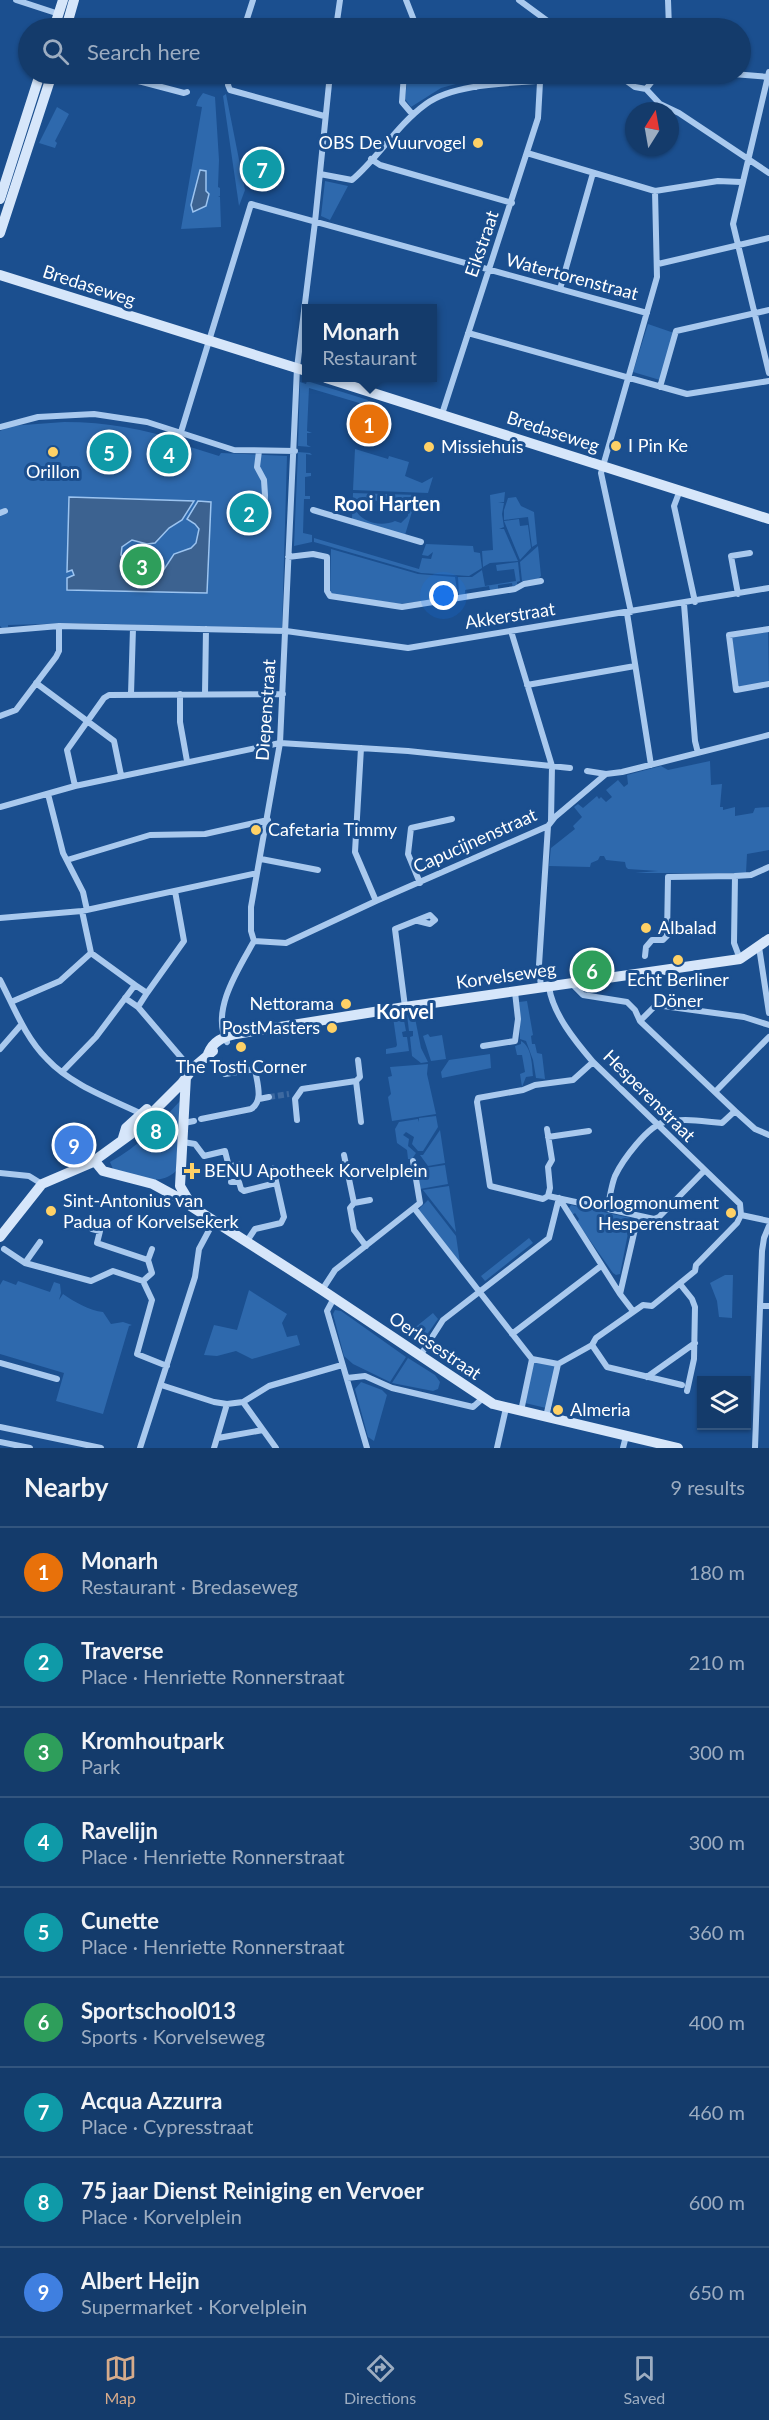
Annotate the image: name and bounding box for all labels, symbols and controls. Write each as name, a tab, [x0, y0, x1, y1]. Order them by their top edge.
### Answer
search box	[18, 18, 751, 84]
icon: search	[39, 35, 72, 68]
text: Search here	[87, 38, 200, 65]
north arrow	[625, 102, 679, 156]
place label: OBS De Vuurvogel	[318, 131, 466, 153]
marker: OBS De Vuurvogel	[471, 136, 485, 150]
pin: 7	[242, 146, 282, 192]
street label: Eikstraat	[459, 207, 503, 280]
street label: Watertorenstraat	[504, 248, 641, 304]
street label: Bredaseweg	[40, 260, 138, 310]
popup	[302, 304, 437, 382]
text: Monarh	[322, 318, 399, 345]
text: Restaurant	[322, 345, 417, 369]
pin: 1	[350, 402, 388, 446]
street label: Bredaseweg	[504, 406, 602, 456]
pin: 5	[90, 430, 128, 474]
pin: 4	[150, 432, 188, 476]
place label: I Pin Ke	[628, 434, 688, 456]
place label: Missiehuis	[441, 435, 524, 457]
marker: I Pin Ke	[609, 439, 623, 453]
marker: Missiehuis	[422, 440, 436, 454]
marker: Orillon	[46, 445, 60, 459]
place label: Orillon	[26, 460, 80, 482]
pin: 2	[230, 490, 268, 536]
district label: Rooi Harten	[333, 491, 441, 515]
pin: 3	[122, 544, 162, 588]
your location	[429, 581, 458, 610]
street label: Akkerstraat	[463, 597, 557, 633]
street label: Diepenstraat	[250, 658, 280, 762]
street label: Capucijnenstraat	[409, 803, 540, 877]
place label: Cafetaria Timmy	[268, 818, 398, 840]
marker: Cafetaria Timmy	[249, 823, 263, 837]
place label: Albalad	[658, 916, 717, 938]
marker: Albalad	[639, 921, 653, 935]
pin: 6	[572, 948, 612, 992]
marker: Echt Berliner Döner	[671, 953, 685, 967]
street label: Korvelseweg	[454, 957, 557, 993]
place label: Echt Berliner Döner	[627, 968, 729, 1011]
place label: Nettorama	[250, 992, 334, 1014]
marker: Nettorama	[339, 997, 353, 1011]
district label: Korvel	[376, 999, 434, 1023]
place label: PostMasters	[222, 1016, 320, 1038]
marker: PostMasters	[325, 1021, 339, 1035]
marker: The Tosti Corner	[234, 1040, 248, 1054]
street label: Hesperenstraat	[599, 1045, 701, 1146]
place label: The Tosti Corner	[176, 1055, 307, 1077]
pin: 8	[136, 1108, 176, 1152]
pin: 9	[54, 1122, 94, 1168]
place label: BENU Apotheek Korvelplein	[204, 1159, 428, 1181]
marker: BENU Apotheek Korvelplein	[185, 1164, 199, 1178]
place label: Sint-Antonius van Padua of Korvelsekerk	[63, 1189, 240, 1232]
place label: Oorlogmonument Hesperenstraat	[578, 1191, 720, 1234]
marker: Sint-Antonius van Padua of Korvelsekerk	[44, 1204, 58, 1218]
marker: Oorlogmonument Hesperenstraat	[724, 1206, 738, 1220]
street label: Oerlesestraat	[385, 1306, 486, 1384]
map controls	[697, 1376, 751, 1430]
button: layers	[697, 1376, 751, 1430]
place label: Almeria	[570, 1398, 631, 1420]
marker: Almeria	[551, 1403, 565, 1417]
text: Nearby	[24, 1471, 109, 1503]
text: 9 results	[670, 1475, 745, 1499]
text: Monarh	[81, 1547, 158, 1574]
text: 1	[38, 1560, 49, 1584]
text: 180 m	[689, 1560, 745, 1584]
text: Restaurant · Bredaseweg	[81, 1574, 298, 1598]
text: Traverse	[81, 1637, 164, 1664]
text: 2	[38, 1650, 49, 1674]
text: 210 m	[689, 1650, 745, 1674]
text: Place · Henriette Ronnerstraat	[81, 1664, 345, 1688]
text: Kromhoutpark	[81, 1727, 224, 1754]
text: 3	[38, 1740, 49, 1764]
text: 300 m	[689, 1740, 745, 1764]
text: Park	[81, 1754, 120, 1778]
text: Ravelijn	[81, 1817, 158, 1844]
text: 4	[38, 1830, 49, 1854]
text: 300 m	[689, 1830, 745, 1854]
text: Place · Henriette Ronnerstraat	[81, 1844, 345, 1868]
text: Cunette	[81, 1907, 159, 1934]
text: 5	[38, 1920, 49, 1944]
text: 360 m	[689, 1920, 745, 1944]
text: Place · Henriette Ronnerstraat	[81, 1934, 345, 1958]
text: Sportschool013	[81, 1997, 236, 2024]
text: 6	[38, 2010, 49, 2034]
text: 400 m	[689, 2010, 745, 2034]
text: Sports · Korvelseweg	[81, 2024, 265, 2048]
text: Acqua Azzurra	[81, 2087, 222, 2114]
text: 7	[38, 2100, 49, 2124]
text: 460 m	[689, 2100, 745, 2124]
text: Place · Cypresstraat	[81, 2114, 253, 2138]
text: 75 jaar Dienst Reiniging en Vervoer	[81, 2177, 424, 2204]
text: 8	[38, 2190, 49, 2214]
text: 600 m	[689, 2190, 745, 2214]
text: Place · Korvelplein	[81, 2204, 242, 2228]
text: Albert Heijn	[81, 2267, 200, 2294]
text: 9	[38, 2280, 49, 2304]
text: 650 m	[689, 2280, 745, 2304]
text: Supermarket · Korvelplein	[81, 2294, 307, 2318]
tab: Map	[104, 2352, 137, 2407]
tab: Directions	[344, 2352, 416, 2407]
tab: Saved	[624, 2352, 665, 2407]

